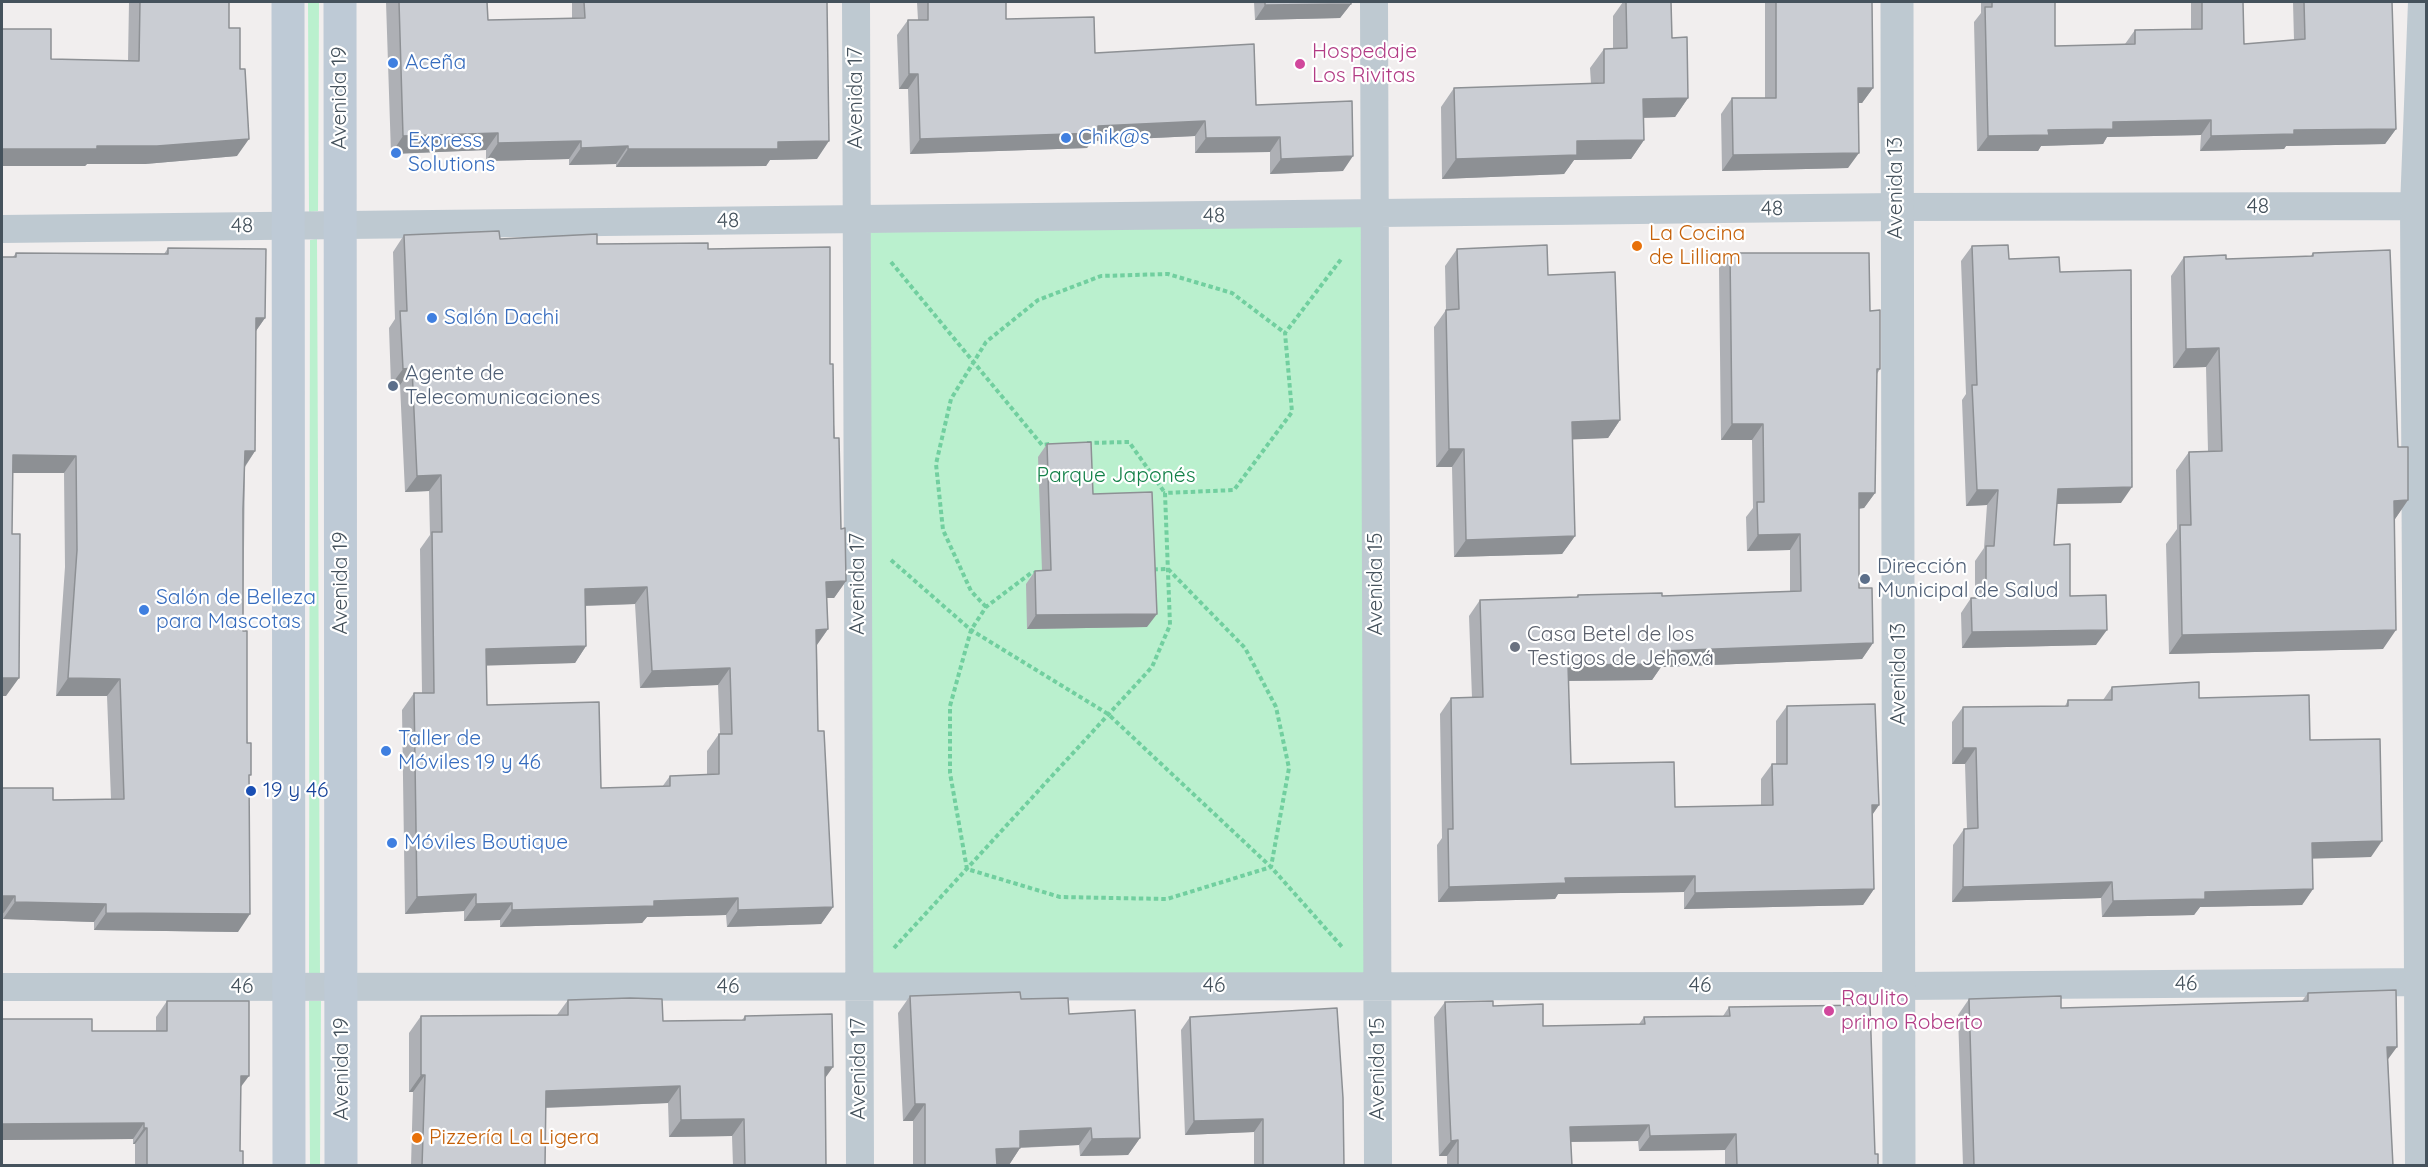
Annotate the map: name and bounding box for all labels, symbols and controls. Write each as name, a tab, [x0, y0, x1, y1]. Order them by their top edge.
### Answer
place label: Hospedaje Los Rivitas	[1312, 39, 1417, 89]
street label: Avenida 19	[327, 46, 353, 150]
street label: Avenida 17	[843, 47, 869, 149]
place label: Aceña	[405, 50, 466, 76]
marker: Aceña	[386, 56, 400, 70]
marker: Hospedaje Los Rivitas	[1293, 57, 1307, 71]
place label: Chik@s	[1078, 125, 1150, 151]
place label: Express Solutions	[408, 128, 495, 178]
marker: Chik@s	[1059, 131, 1073, 145]
street label: Avenida 13	[1883, 137, 1909, 239]
marker: Express Solutions	[389, 146, 403, 160]
street label: 48	[2247, 194, 2269, 220]
street label: 48	[1761, 196, 1783, 222]
street label: 48	[1203, 203, 1225, 229]
street label: 48	[717, 208, 739, 234]
street label: 48	[231, 213, 253, 239]
place label: La Cocina de Lilliam	[1649, 221, 1745, 271]
marker: La Cocina de Lilliam	[1630, 239, 1644, 253]
place label: Salón Dachi	[444, 305, 559, 331]
marker: Salón Dachi	[425, 311, 439, 325]
place label: Agente de Telecomunicaciones	[405, 361, 600, 411]
marker: Agente de Telecomunicaciones	[386, 379, 400, 393]
park label: Parque Japonés	[1036, 463, 1196, 489]
street label: Avenida 19	[328, 531, 354, 635]
street label: Avenida 17	[845, 533, 871, 635]
street label: Avenida 15	[1363, 533, 1389, 635]
place label: Dirección Municipal de Salud	[1877, 554, 2059, 604]
marker: Dirección Municipal de Salud	[1858, 572, 1872, 586]
place label: Salón de Belleza para Mascotas	[156, 585, 316, 635]
marker: Salón de Belleza para Mascotas	[137, 603, 151, 617]
place label: Casa Betel de los Testigos de Jehová	[1527, 622, 1714, 672]
street label: Avenida 13	[1886, 623, 1912, 725]
marker: Casa Betel de los Testigos de Jehová	[1508, 640, 1522, 654]
place label: Taller de Móviles 19 y 46	[398, 726, 541, 776]
marker: Taller de Móviles 19 y 46	[379, 744, 393, 758]
place label: 19 y 46	[263, 778, 328, 804]
marker: 19 y 46	[244, 784, 258, 798]
place label: Móviles Boutique	[404, 830, 568, 856]
marker: Móviles Boutique	[385, 836, 399, 850]
street label: 46	[2175, 971, 2197, 997]
street label: 46	[1203, 973, 1225, 999]
street label: 46	[1689, 973, 1711, 999]
street label: 46	[231, 974, 253, 1000]
street label: 46	[717, 974, 739, 1000]
place label: Raulito primo Roberto	[1841, 986, 1983, 1036]
marker: Raulito primo Roberto	[1822, 1004, 1836, 1018]
street label: Avenida 19	[329, 1017, 355, 1121]
street label: Avenida 17	[846, 1018, 872, 1120]
street label: Avenida 15	[1365, 1018, 1391, 1120]
place label: Pizzería La Ligera	[429, 1125, 599, 1151]
marker: Pizzería La Ligera	[410, 1131, 424, 1145]

